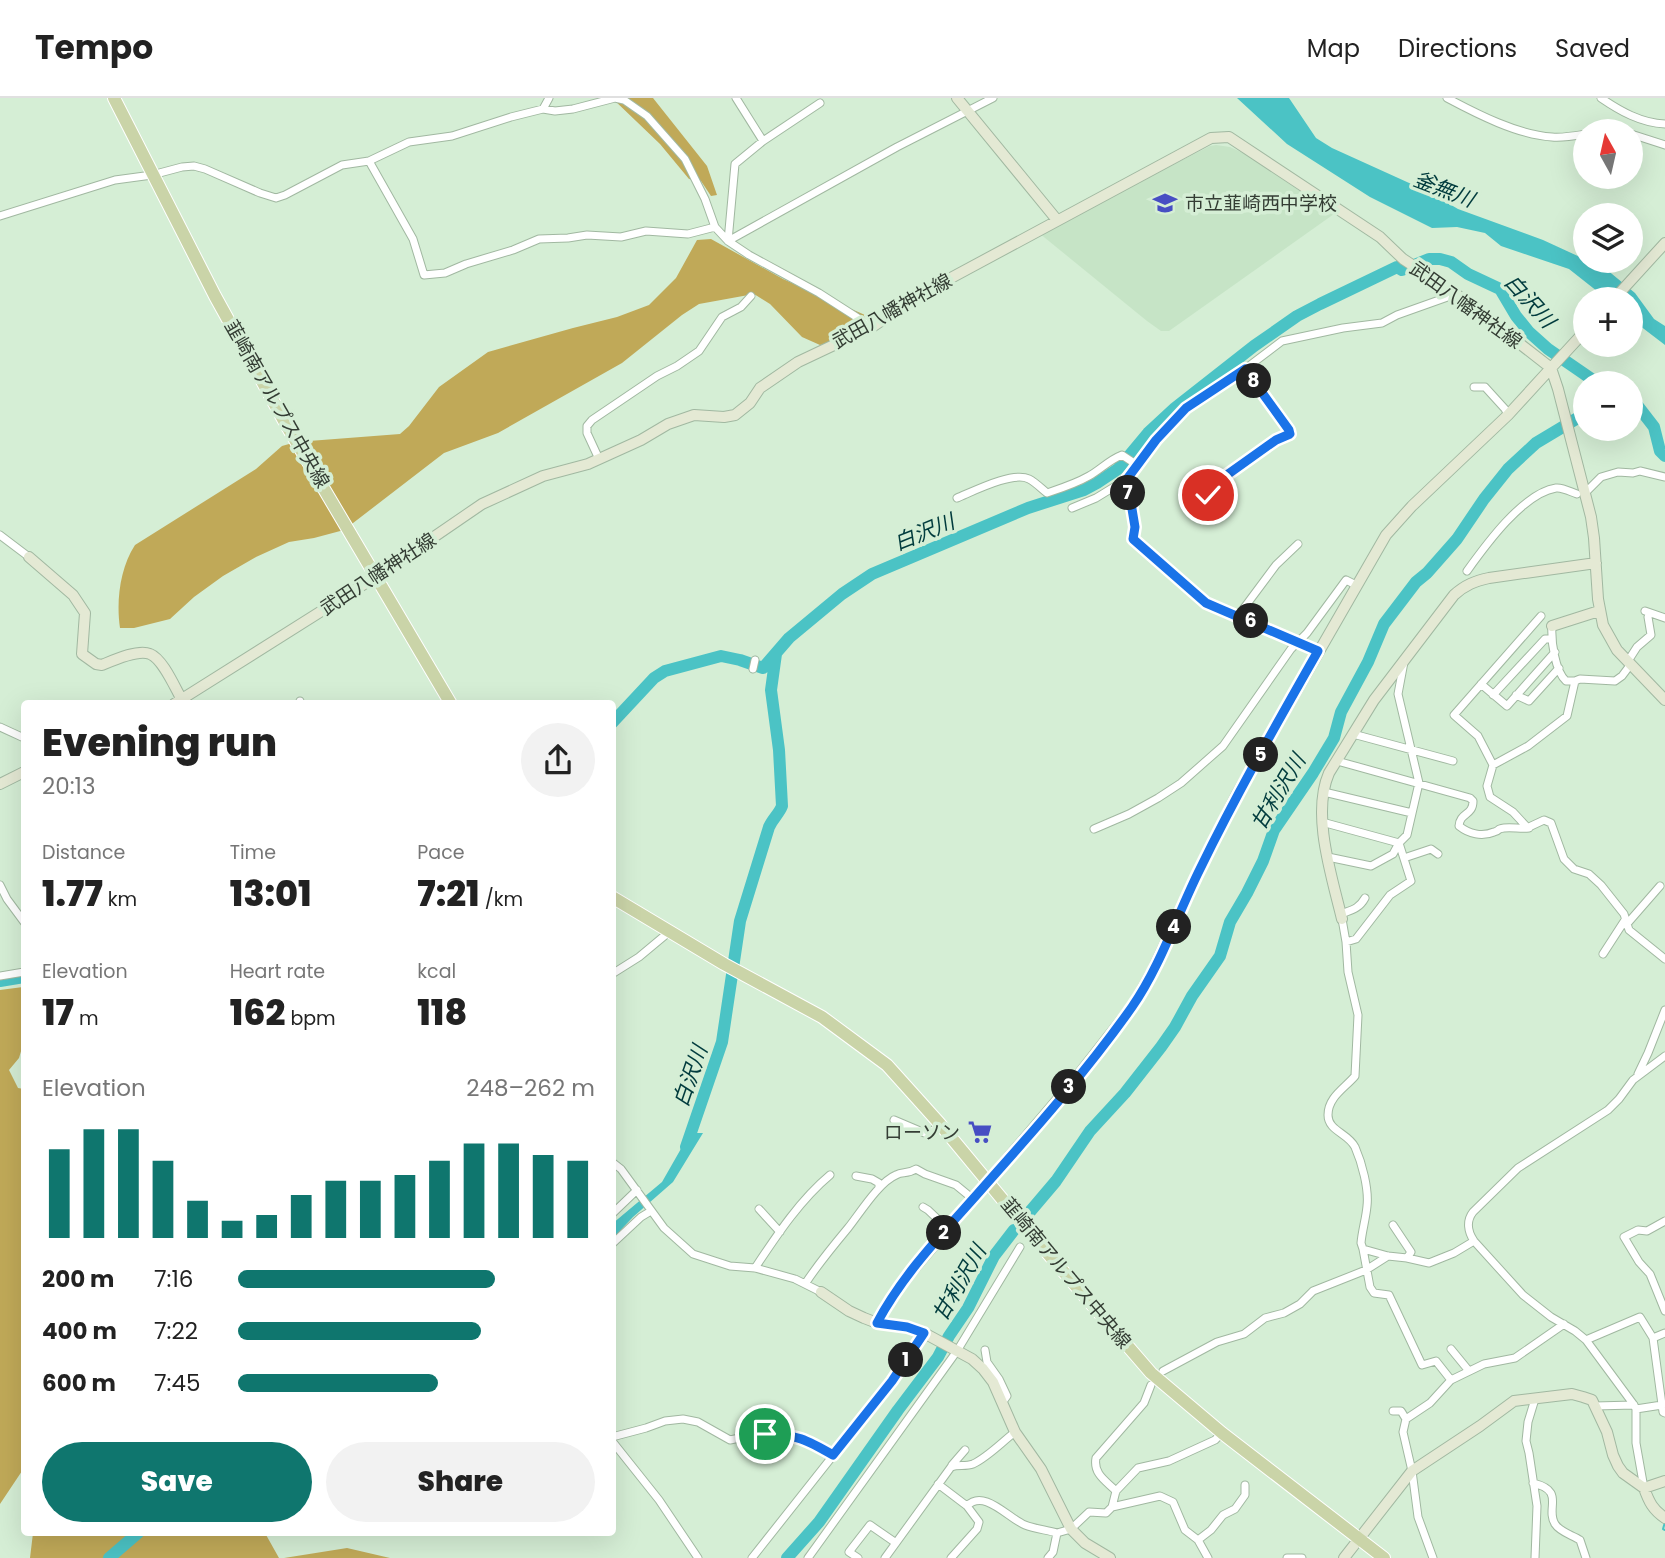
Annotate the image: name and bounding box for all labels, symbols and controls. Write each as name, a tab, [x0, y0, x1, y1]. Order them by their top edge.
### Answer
text: Tempo	[35, 24, 153, 71]
text: Map	[1307, 32, 1360, 65]
text: Directions	[1398, 32, 1517, 65]
text: Saved	[1555, 32, 1630, 65]
north arrow	[1573, 119, 1643, 189]
map controls	[1573, 119, 1643, 441]
water label: 釜無川	[1409, 164, 1480, 215]
school or university icon: 市立韮崎西中学校	[1151, 189, 1179, 217]
place label: 市立韮崎西中学校	[1185, 190, 1337, 217]
button: layers	[1573, 203, 1643, 273]
street label: 武田八幡神社線	[1404, 255, 1528, 355]
street label: 武田八幡神社線	[827, 267, 957, 355]
water label: 白沢川	[1498, 268, 1563, 336]
button: +	[1573, 287, 1643, 357]
street label: 韮崎南アルプス中央線	[218, 315, 336, 493]
pin: 8	[1236, 364, 1272, 398]
text: 8	[1247, 367, 1260, 394]
button: −	[1573, 371, 1643, 441]
pin	[1178, 465, 1238, 525]
pin: 7	[1110, 476, 1146, 510]
icon: check	[1189, 476, 1227, 514]
text: 7	[1122, 479, 1133, 506]
water label: 白沢川	[889, 506, 960, 557]
street label: 武田八幡神社線	[315, 526, 441, 622]
pin: 6	[1234, 603, 1268, 638]
text: 6	[1244, 607, 1257, 634]
text: Evening run	[42, 716, 277, 769]
button: share	[521, 723, 595, 797]
pin: 5	[1244, 738, 1278, 772]
text: 5	[1254, 741, 1267, 768]
water label: 甘利沢川	[1244, 747, 1313, 835]
text: 20:13	[42, 770, 95, 802]
text: Distance	[42, 839, 125, 866]
text: Time	[230, 839, 276, 866]
text: Pace	[417, 839, 465, 866]
text: 1.77	[42, 869, 103, 918]
text: 13:01	[230, 869, 312, 918]
text: 7:21	[417, 869, 480, 918]
text: km	[103, 886, 137, 913]
text: /km	[480, 886, 523, 913]
pin: 4	[1156, 910, 1192, 944]
text: 4	[1167, 913, 1180, 940]
text: Elevation	[42, 958, 128, 985]
text: Heart rate	[230, 958, 325, 985]
text: kcal	[417, 958, 456, 985]
text: 17	[42, 988, 74, 1037]
text: 162	[230, 988, 285, 1037]
text: 118	[417, 988, 467, 1037]
text: m	[74, 1005, 99, 1032]
text: bpm	[285, 1005, 336, 1032]
water label: 白沢川	[666, 1040, 715, 1111]
pin: 3	[1052, 1070, 1086, 1104]
text: Elevation	[42, 1072, 146, 1104]
text: 248–262 m	[466, 1072, 595, 1104]
text: 3	[1063, 1073, 1074, 1100]
supermarket icon: ローソン	[966, 1118, 994, 1146]
place label: ローソン	[884, 1119, 960, 1146]
street label: 韮崎南アルプス中央線	[995, 1192, 1137, 1354]
pin: 2	[926, 1216, 962, 1250]
text: 2	[938, 1219, 949, 1246]
water label: 甘利沢川	[925, 1238, 994, 1327]
text: 200 m	[42, 1263, 114, 1295]
text: 7:16	[154, 1263, 193, 1295]
text: 400 m	[42, 1315, 117, 1347]
text: 7:22	[154, 1315, 198, 1347]
pin: 1	[888, 1342, 923, 1378]
text: 1	[902, 1346, 909, 1373]
text: 600 m	[42, 1367, 116, 1399]
text: 7:45	[154, 1367, 200, 1399]
pin	[735, 1404, 795, 1464]
icon: arrive	[746, 1415, 784, 1453]
button: Save	[42, 1442, 312, 1522]
button: Share	[326, 1442, 595, 1522]

